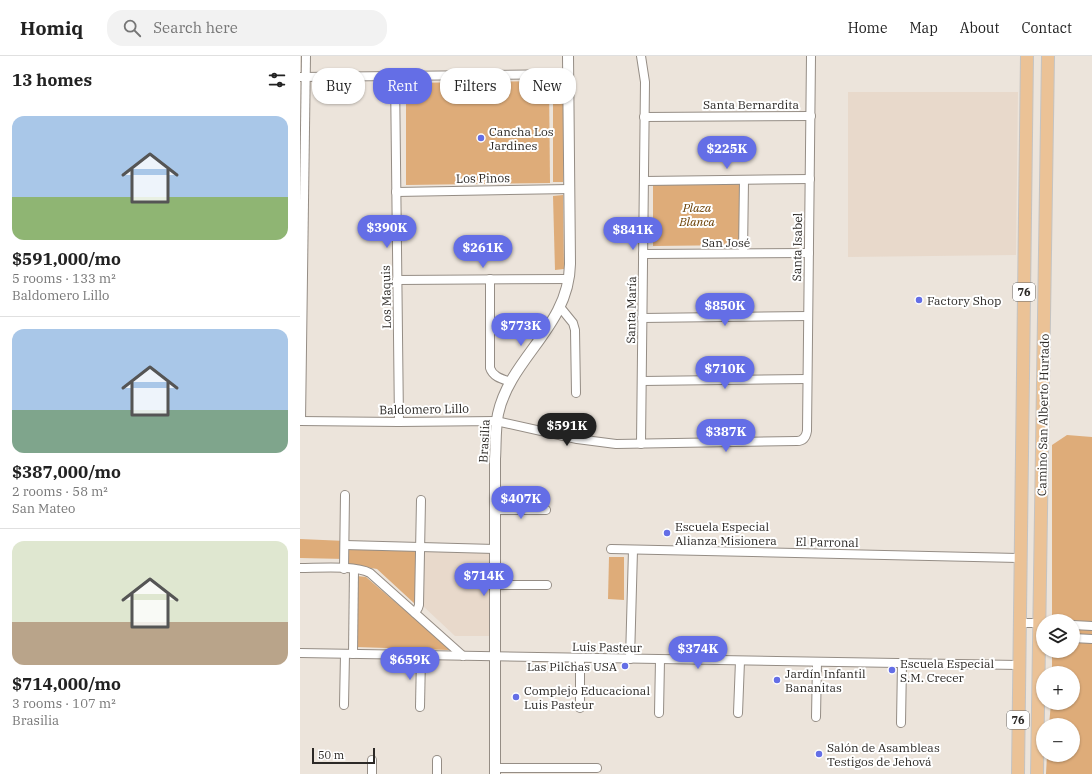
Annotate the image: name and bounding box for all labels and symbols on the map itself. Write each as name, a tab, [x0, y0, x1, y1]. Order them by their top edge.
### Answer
street label: Santa Bernardita	[703, 97, 799, 112]
place label: Cancha Los Jardines	[489, 124, 554, 153]
marker: Cancha Los Jardines	[476, 133, 486, 143]
pin: $225K	[699, 136, 755, 170]
street label: Los Pinos	[456, 170, 510, 186]
park label: Plaza Blanca	[678, 200, 715, 229]
street label: Santa Isabel	[789, 212, 805, 281]
pin: $390K	[359, 215, 415, 249]
pin: $841K	[605, 217, 661, 251]
pin: $261K	[455, 235, 511, 269]
street label: San José	[702, 235, 750, 250]
street label: Los Maquis	[378, 265, 394, 329]
street label: Santa María	[623, 276, 639, 344]
road number: 76	[1013, 283, 1035, 301]
pin: $850K	[697, 293, 753, 327]
place label: Factory Shop	[927, 293, 1001, 308]
marker: Factory Shop	[914, 295, 924, 305]
pin: $773K	[493, 313, 549, 347]
street label: Camino San Alberto Hurtado	[1034, 333, 1052, 496]
pin: $710K	[697, 356, 753, 390]
street label: Baldomero Lillo	[379, 401, 469, 417]
pin: $591K	[539, 413, 595, 447]
street label: Brasilia	[475, 418, 493, 463]
pin: $387K	[698, 419, 754, 453]
pin: $407K	[493, 486, 549, 520]
place label: Escuela Especial Alianza Misionera	[675, 519, 777, 548]
marker: Escuela Especial Alianza Misionera	[662, 528, 672, 538]
street label: El Parronal	[795, 534, 859, 550]
pin: $714K	[456, 563, 512, 597]
pin: $374K	[670, 636, 726, 670]
street label: Luis Pasteur	[572, 639, 643, 655]
pin: $659K	[382, 647, 438, 681]
place label: Escuela Especial S.M. Crecer	[900, 656, 995, 685]
place label: Las Pilchas USA	[527, 659, 618, 674]
marker: Las Pilchas USA	[620, 661, 630, 671]
marker: Escuela Especial S.M. Crecer	[887, 665, 897, 675]
place label: Jardín Infantil Bananitas	[785, 666, 866, 695]
marker: Jardín Infantil Bananitas	[772, 675, 782, 685]
place label: Complejo Educacional Luis Pasteur	[524, 683, 650, 712]
marker: Complejo Educacional Luis Pasteur	[511, 692, 521, 702]
road number: 76	[1007, 711, 1029, 729]
place label: Salón de Asambleas Testigos de Jehová	[827, 740, 940, 769]
scale bar	[312, 746, 375, 765]
marker: Salón de Asambleas Testigos de Jehová	[814, 749, 824, 759]

